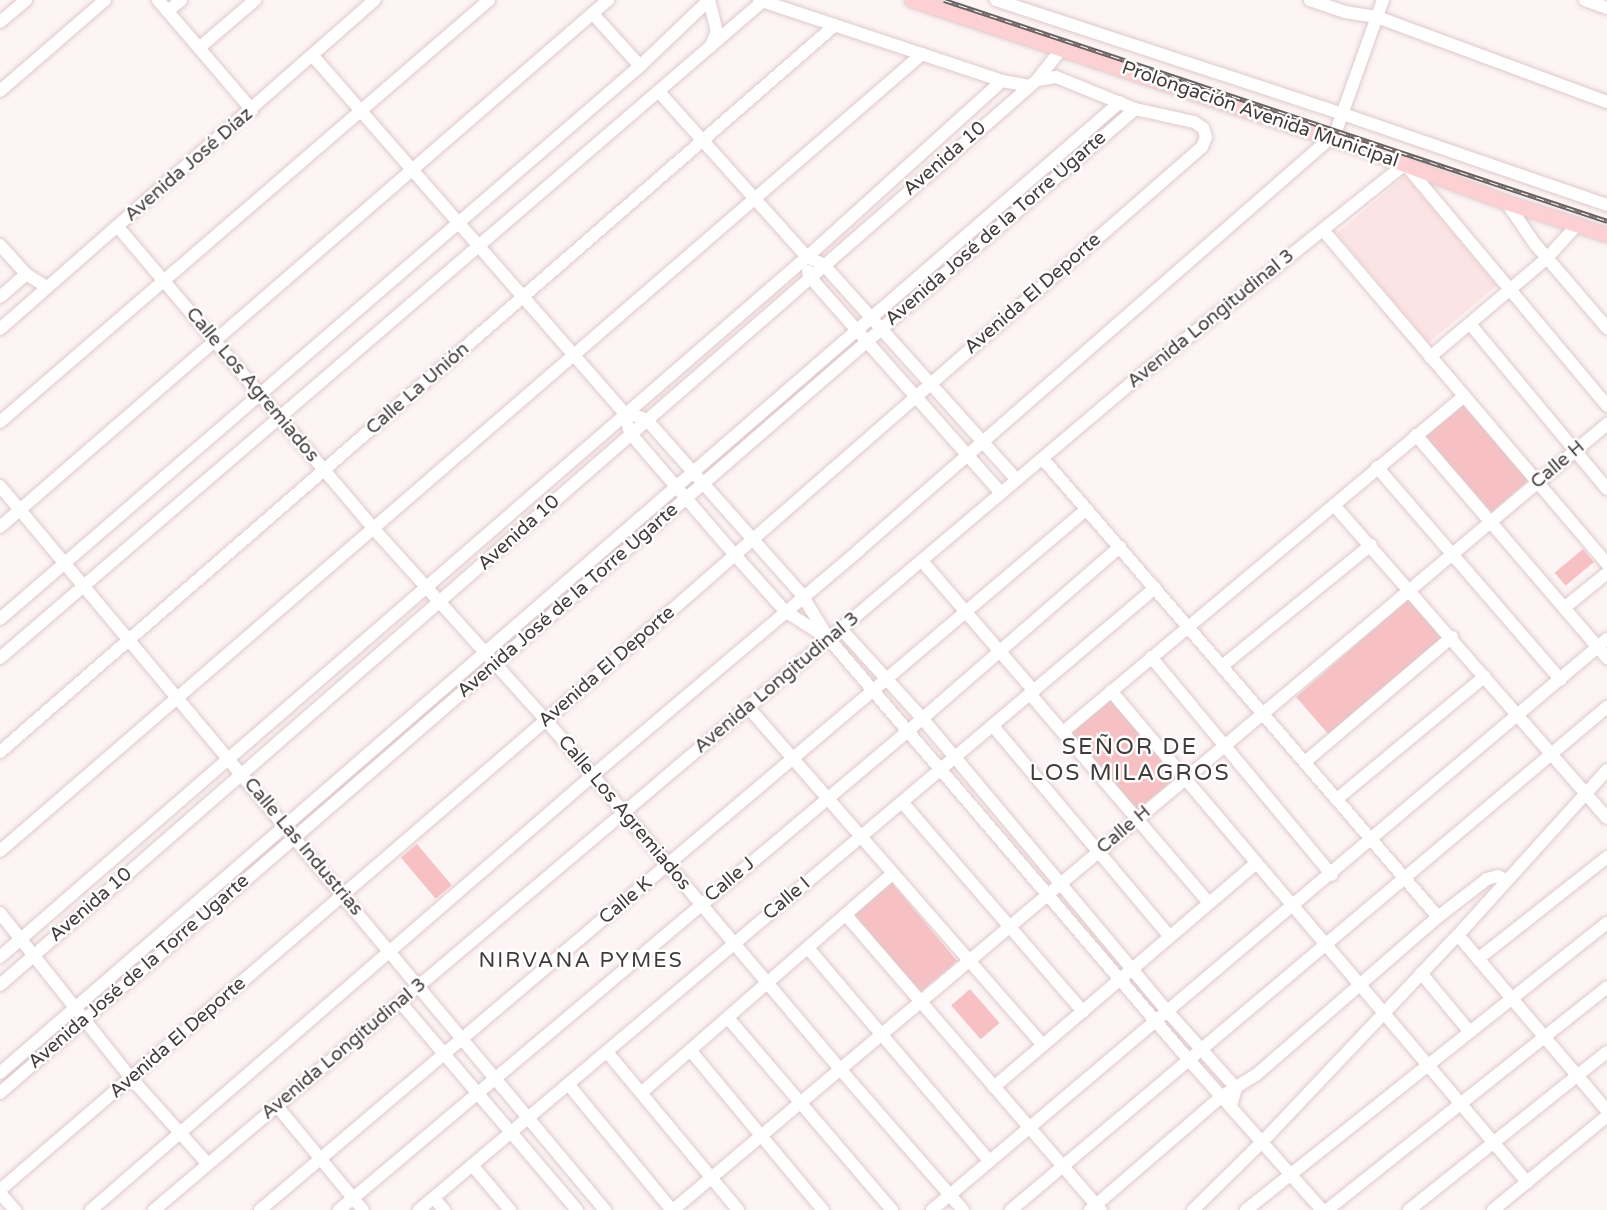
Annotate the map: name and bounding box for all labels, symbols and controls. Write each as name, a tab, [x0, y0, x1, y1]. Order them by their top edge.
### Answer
street label: Prolongación Avenida Municipal	[1119, 57, 1401, 173]
street label: Avenida José Díaz	[120, 103, 258, 227]
street label: Avenida 10	[899, 117, 991, 201]
street label: Avenida José de la Torre Ugarte	[881, 127, 1111, 331]
street label: Avenida El Deporte	[960, 229, 1106, 359]
street label: Avenida Longitudinal 3	[1123, 245, 1299, 393]
street label: Calle Los Agremiados	[181, 303, 323, 467]
street label: Calle La Unión	[362, 338, 474, 440]
street label: Calle H	[1526, 436, 1590, 494]
street label: Avenida 10	[473, 490, 565, 576]
street label: Avenida José de la Torre Ugarte	[453, 499, 683, 703]
street label: Avenida El Deporte	[534, 602, 680, 732]
street label: Avenida Longitudinal 3	[690, 607, 864, 759]
street label: Calle Los Agremiados	[553, 731, 695, 895]
district label: SEÑOR DE LOS MILAGROS	[1031, 733, 1229, 787]
street label: Calle Las Industrias	[239, 773, 367, 921]
street label: Calle H	[1092, 801, 1156, 859]
street label: Calle J	[700, 853, 760, 907]
street label: Avenida 10	[45, 863, 137, 947]
street label: Avenida José de la Torre Ugarte	[24, 870, 254, 1074]
street label: Calle K	[595, 872, 657, 930]
street label: Calle I	[759, 873, 815, 925]
district label: NIRVANA PYMES	[480, 948, 682, 974]
street label: Avenida El Deporte	[105, 973, 251, 1103]
street label: Avenida Longitudinal 3	[257, 973, 431, 1125]

